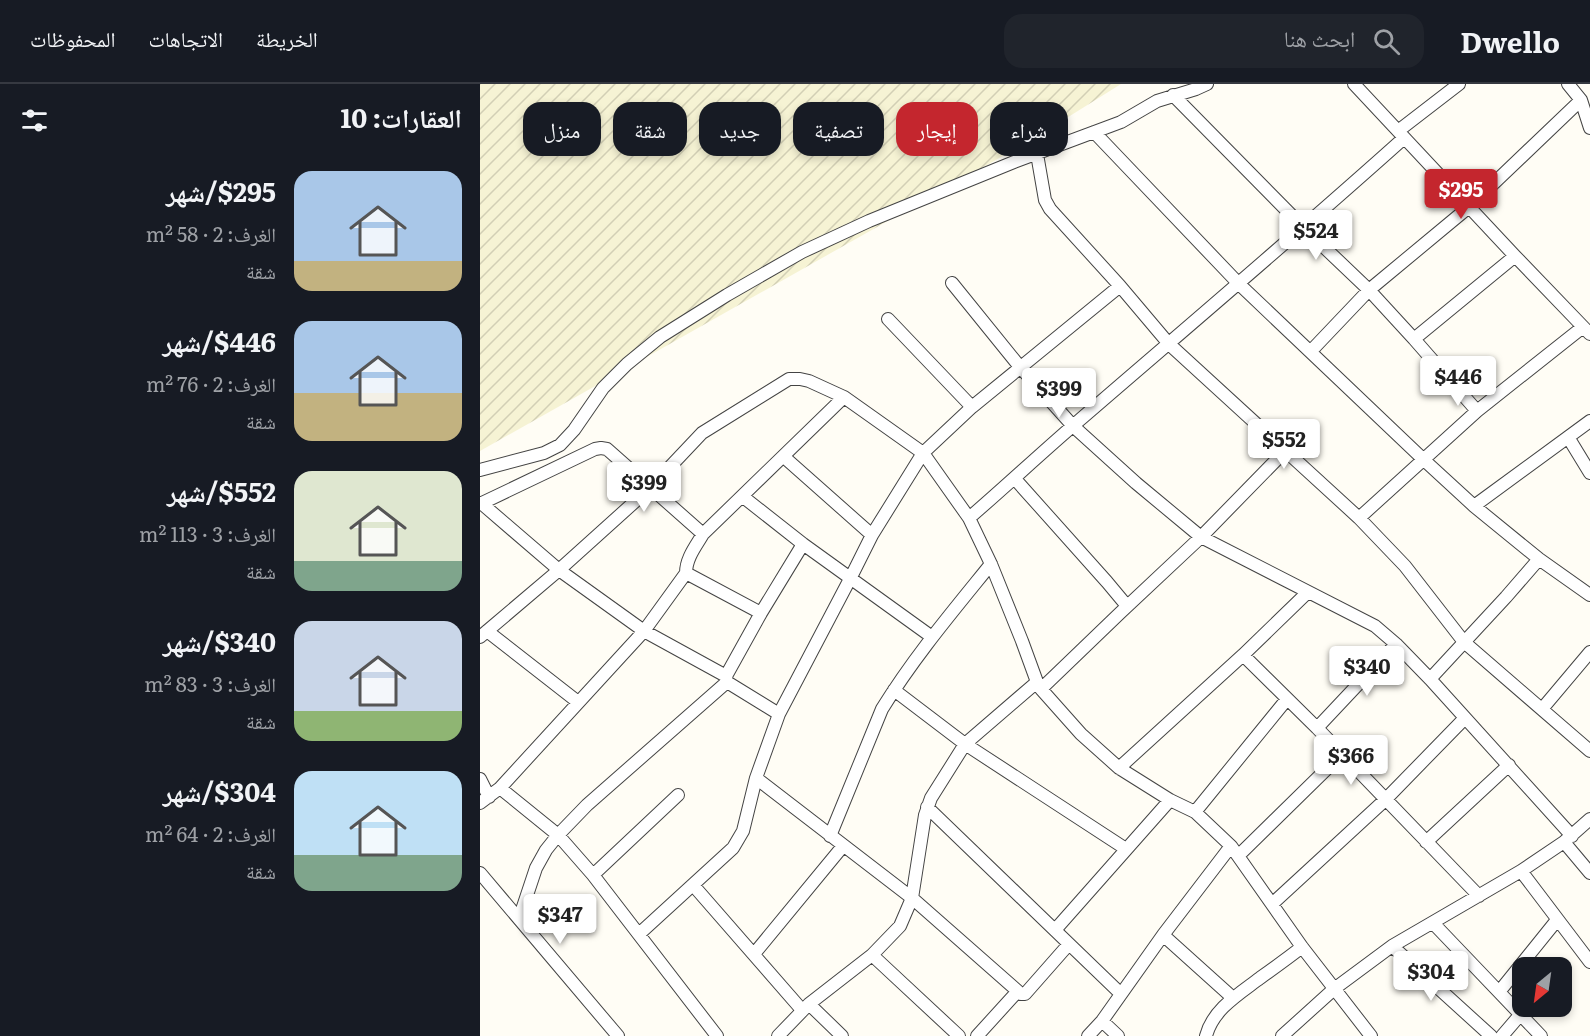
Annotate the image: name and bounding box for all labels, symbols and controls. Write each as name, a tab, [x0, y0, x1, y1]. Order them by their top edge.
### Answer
search box	[1004, 14, 1424, 68]
text: Dwello	[1460, 20, 1560, 62]
text: ابحث هنا	[1284, 21, 1355, 54]
text: المحفوظات	[30, 22, 115, 53]
text: الاتجاهات	[148, 22, 223, 53]
text: الخريطة	[256, 22, 318, 53]
icon: search	[1370, 25, 1403, 58]
text: العقارات: 10	[340, 97, 462, 136]
chip: منزل	[523, 102, 601, 156]
chip: شقة	[613, 102, 687, 156]
chip: جديد	[699, 102, 781, 156]
chip: تصفية	[793, 102, 884, 156]
chip: إيجار	[896, 102, 978, 156]
chip: شراء	[990, 102, 1068, 156]
icon: filters	[18, 104, 51, 137]
pin: $295	[1425, 169, 1497, 220]
text: $295/شهر	[166, 171, 276, 210]
text: $295	[1439, 173, 1483, 203]
icon: home	[342, 195, 414, 267]
pin: $524	[1280, 210, 1352, 261]
text: $524	[1293, 214, 1339, 244]
text: الغرف: 2 · 58 m²	[146, 218, 276, 248]
text: شقة	[246, 255, 276, 285]
text: $446/شهر	[162, 321, 276, 360]
icon: home	[342, 345, 414, 417]
pin: $446	[1422, 356, 1494, 407]
text: $446	[1434, 360, 1482, 390]
text: الغرف: 2 · 76 m²	[146, 368, 276, 398]
pin: $399	[1023, 368, 1095, 419]
text: $399	[1036, 372, 1082, 402]
text: شقة	[246, 405, 276, 435]
pin: $552	[1248, 419, 1320, 470]
text: $552	[1262, 423, 1306, 453]
pin: $399	[608, 462, 680, 513]
text: $399	[621, 466, 667, 496]
text: $552/شهر	[167, 471, 276, 510]
icon: home	[342, 495, 414, 567]
text: الغرف: 3 · 113 m²	[139, 518, 276, 548]
text: شقة	[246, 555, 276, 585]
text: $340/شهر	[163, 621, 276, 660]
icon: home	[342, 645, 414, 717]
pin: $340	[1331, 646, 1403, 697]
text: $340	[1343, 650, 1391, 680]
text: الغرف: 3 · 83 m²	[144, 668, 276, 698]
text: شقة	[246, 705, 276, 735]
pin: $366	[1315, 735, 1387, 786]
text: $366	[1328, 739, 1374, 769]
text: $304/شهر	[163, 771, 276, 810]
icon: home	[342, 795, 414, 867]
text: الغرف: 2 · 64 m²	[145, 818, 276, 848]
text: شقة	[246, 855, 276, 885]
pin: $347	[524, 894, 596, 945]
text: $347	[537, 898, 583, 928]
pin: $304	[1395, 951, 1467, 1002]
text: $304	[1407, 955, 1455, 985]
north arrow	[1512, 957, 1572, 1017]
map controls	[1512, 957, 1572, 1017]

